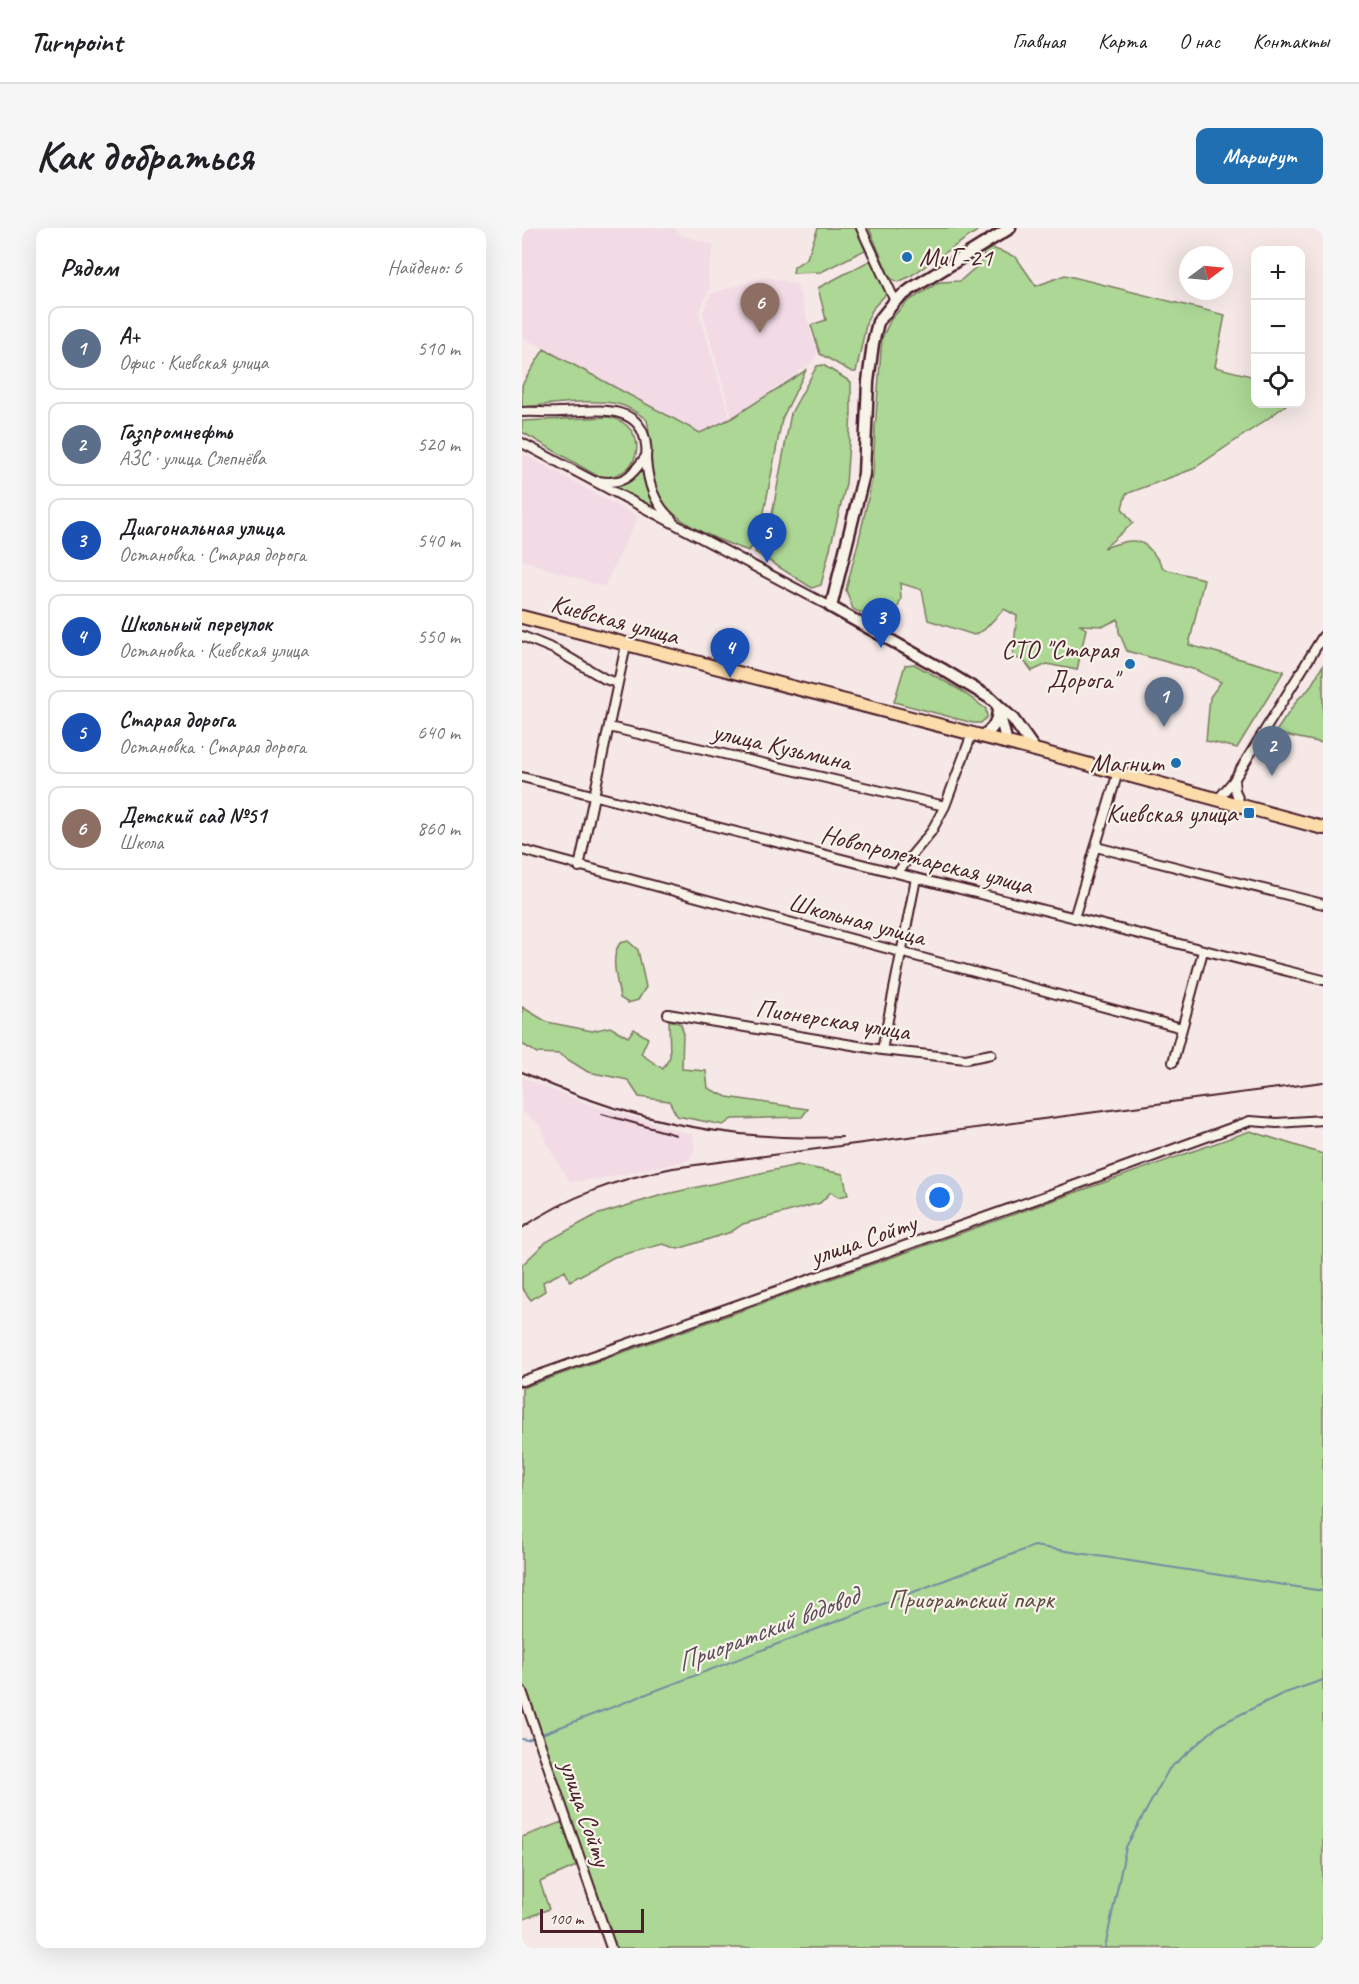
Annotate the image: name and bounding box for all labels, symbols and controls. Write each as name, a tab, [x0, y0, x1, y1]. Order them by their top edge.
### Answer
text: Turnpoint	[30, 24, 122, 59]
text: Главная	[1012, 28, 1065, 54]
text: Карта	[1098, 28, 1146, 54]
text: О нас	[1179, 28, 1220, 54]
text: Контакты	[1253, 28, 1329, 54]
button: Маршрут	[1196, 128, 1323, 184]
text: Как добраться	[36, 130, 253, 183]
place label: МиГ-21	[919, 241, 994, 274]
north arrow	[1179, 246, 1233, 300]
map controls	[1251, 246, 1305, 408]
button: +	[1251, 246, 1305, 300]
marker: МиГ-21	[900, 250, 914, 264]
text: Рядом	[60, 251, 118, 284]
text: Найдено: 6	[387, 255, 462, 280]
pin: 6	[740, 284, 780, 333]
button: −	[1251, 300, 1305, 354]
text: А+	[119, 322, 140, 350]
text: 1	[77, 336, 86, 361]
text: 510 m	[417, 336, 460, 361]
text: Офис · Киевская улица	[119, 350, 268, 375]
button: locate	[1251, 354, 1305, 408]
text: Газпромнефть	[119, 418, 232, 446]
text: 2	[77, 432, 86, 457]
text: 520 m	[417, 432, 460, 457]
text: АЗС · улица Слепнёва	[119, 446, 266, 471]
text: Диагональная улица	[119, 514, 284, 542]
pin: 5	[748, 514, 786, 563]
text: 3	[77, 528, 86, 553]
text: 540 m	[417, 528, 460, 553]
text: Остановка · Старая дорога	[119, 542, 306, 567]
street label: Киевская улица	[547, 587, 684, 653]
pin: 3	[862, 598, 900, 648]
text: Школьный переулок	[119, 610, 272, 638]
text: 4	[77, 624, 86, 649]
text: 550 m	[417, 624, 460, 649]
pin: 4	[710, 628, 750, 678]
place label: СТО "Старая Дорога"	[1001, 633, 1123, 696]
text: Остановка · Киевская улица	[119, 638, 308, 663]
marker: СТО "Старая Дорога"	[1123, 657, 1137, 671]
pin: 1	[1144, 678, 1184, 727]
text: Старая дорога	[119, 706, 235, 734]
street label: улица Кузьмина	[707, 714, 857, 779]
text: 5	[77, 720, 86, 745]
text: 640 m	[417, 720, 460, 745]
pin: 2	[1252, 726, 1292, 776]
text: Остановка · Старая дорога	[119, 734, 306, 759]
place label: Магнит	[1090, 747, 1165, 780]
marker: Магнит	[1169, 756, 1183, 770]
place label: Киевская улица	[1106, 797, 1239, 830]
text: Детский сад №51	[119, 802, 266, 830]
marker: Киевская улица	[1242, 806, 1256, 820]
text: 6	[77, 816, 86, 841]
text: 860 m	[417, 816, 460, 841]
street label: Новопролетарская улица	[818, 817, 1038, 902]
text: Школа	[119, 830, 163, 855]
street label: Школьная улица	[785, 885, 931, 954]
street label: Пионерская улица	[754, 991, 914, 1048]
your location	[925, 1183, 954, 1212]
street label: улица Сойту	[804, 1205, 923, 1274]
water label: Приоратский водовод	[671, 1577, 868, 1679]
park label: Приоратский парк	[888, 1583, 1055, 1616]
street label: улица Сойту	[551, 1754, 620, 1873]
scale bar	[540, 1906, 644, 1934]
text: 100 m	[549, 1909, 583, 1929]

